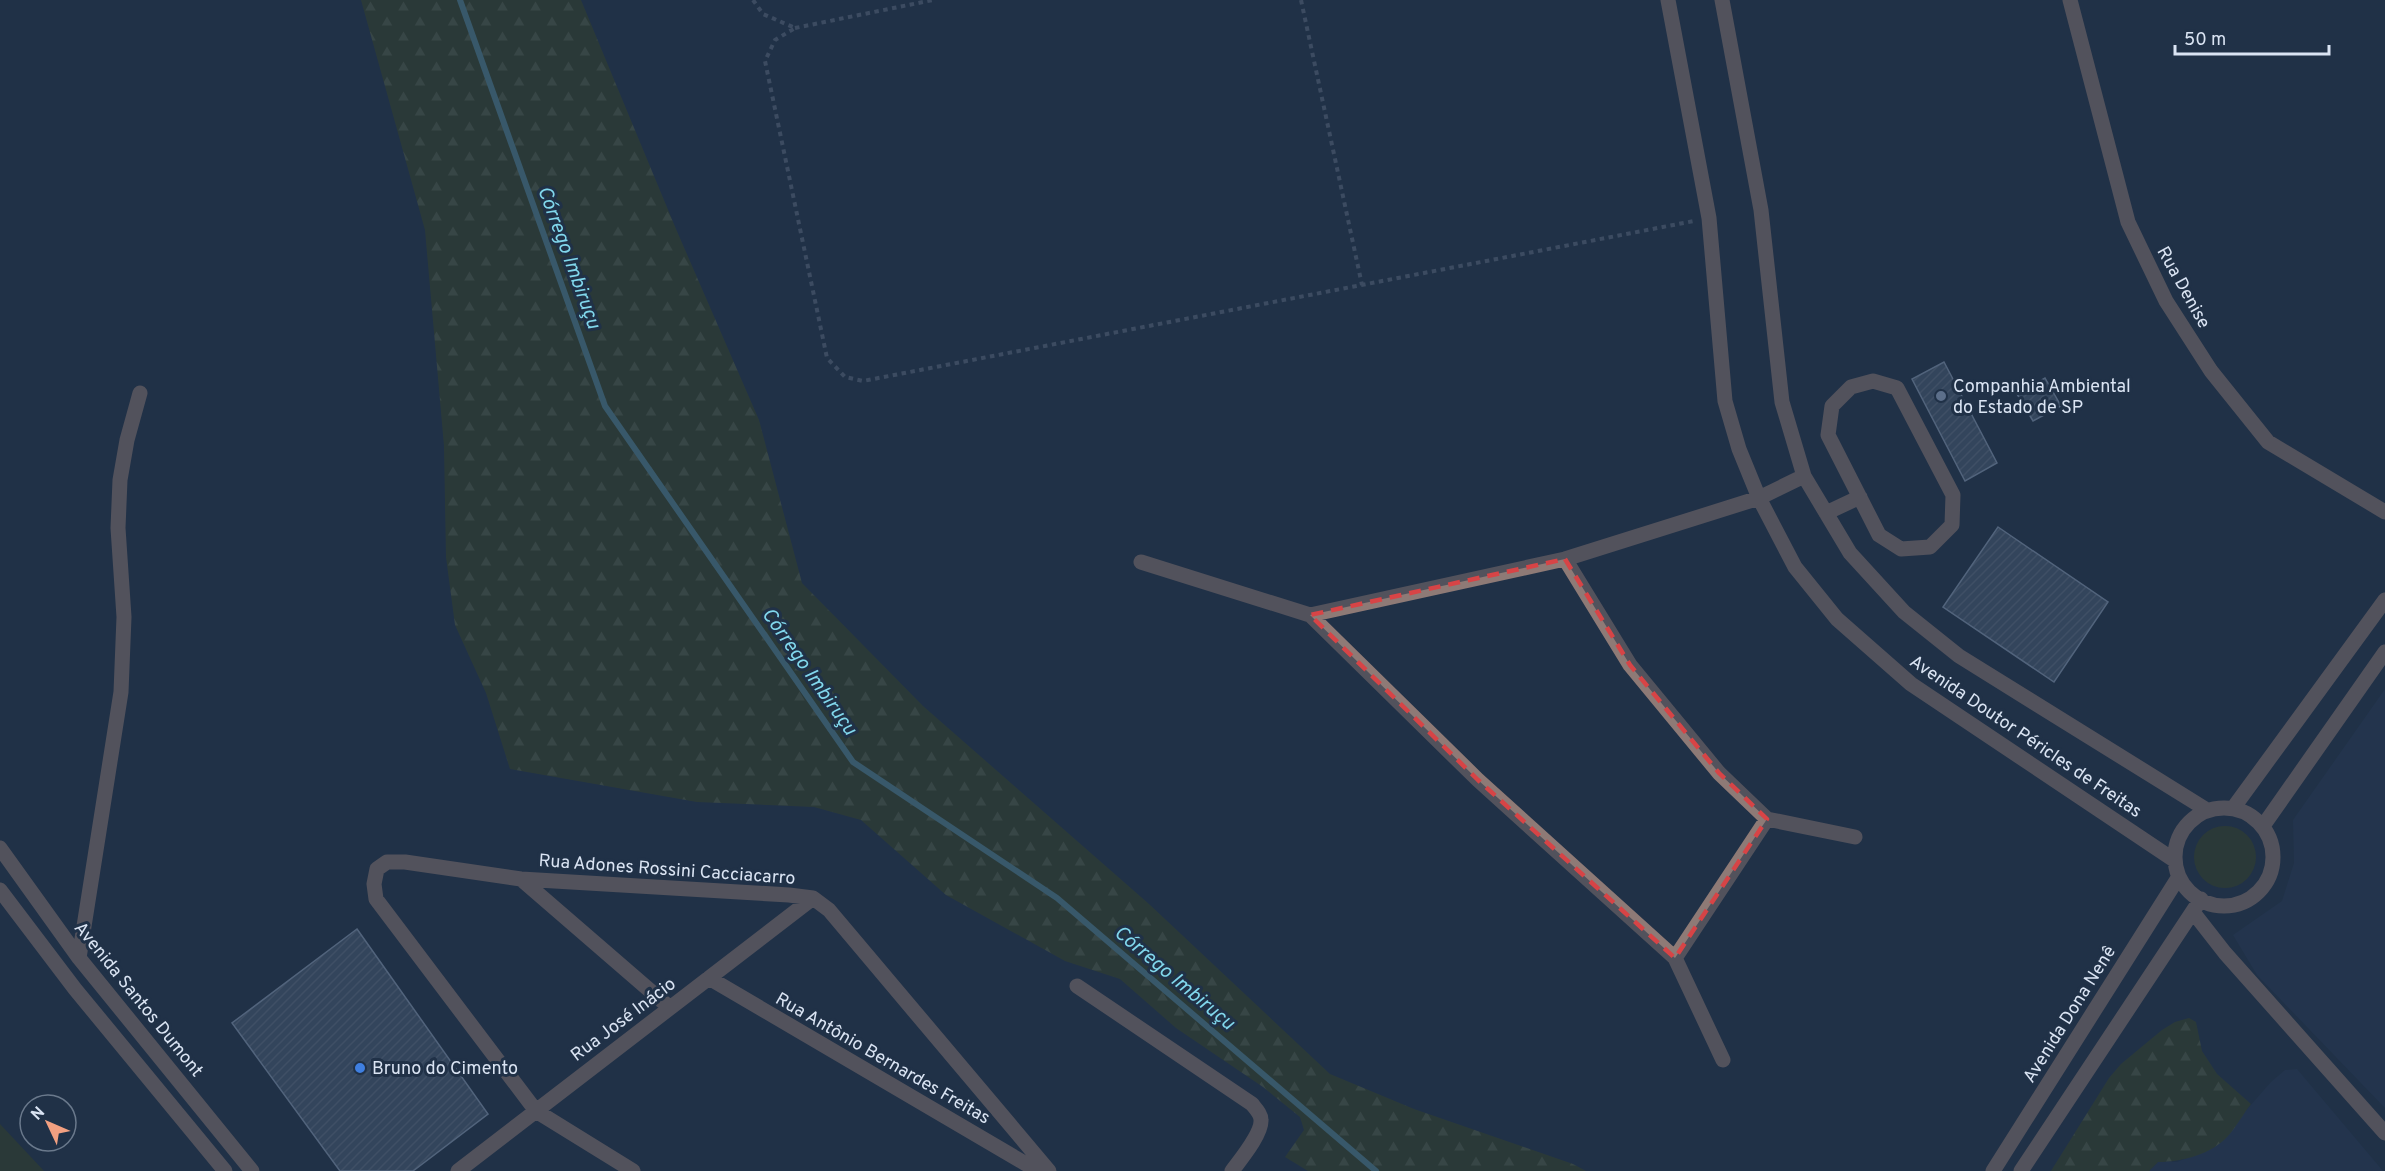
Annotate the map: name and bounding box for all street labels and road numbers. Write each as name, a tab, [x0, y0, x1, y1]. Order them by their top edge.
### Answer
street label: Rua Denise	[2151, 243, 2215, 333]
street label: Avenida Doutor Péricles de Freitas	[1905, 651, 2146, 824]
street label: Rua Adones Rossini Cacciacarro	[538, 850, 796, 891]
street label: Avenida Santos Dumont	[68, 918, 208, 1082]
street label: Avenida Dona Nenê	[2019, 942, 2122, 1088]
street label: Rua José Inácio	[567, 973, 681, 1067]
street label: Rua Antônio Bernardes Freitas	[771, 988, 994, 1130]

